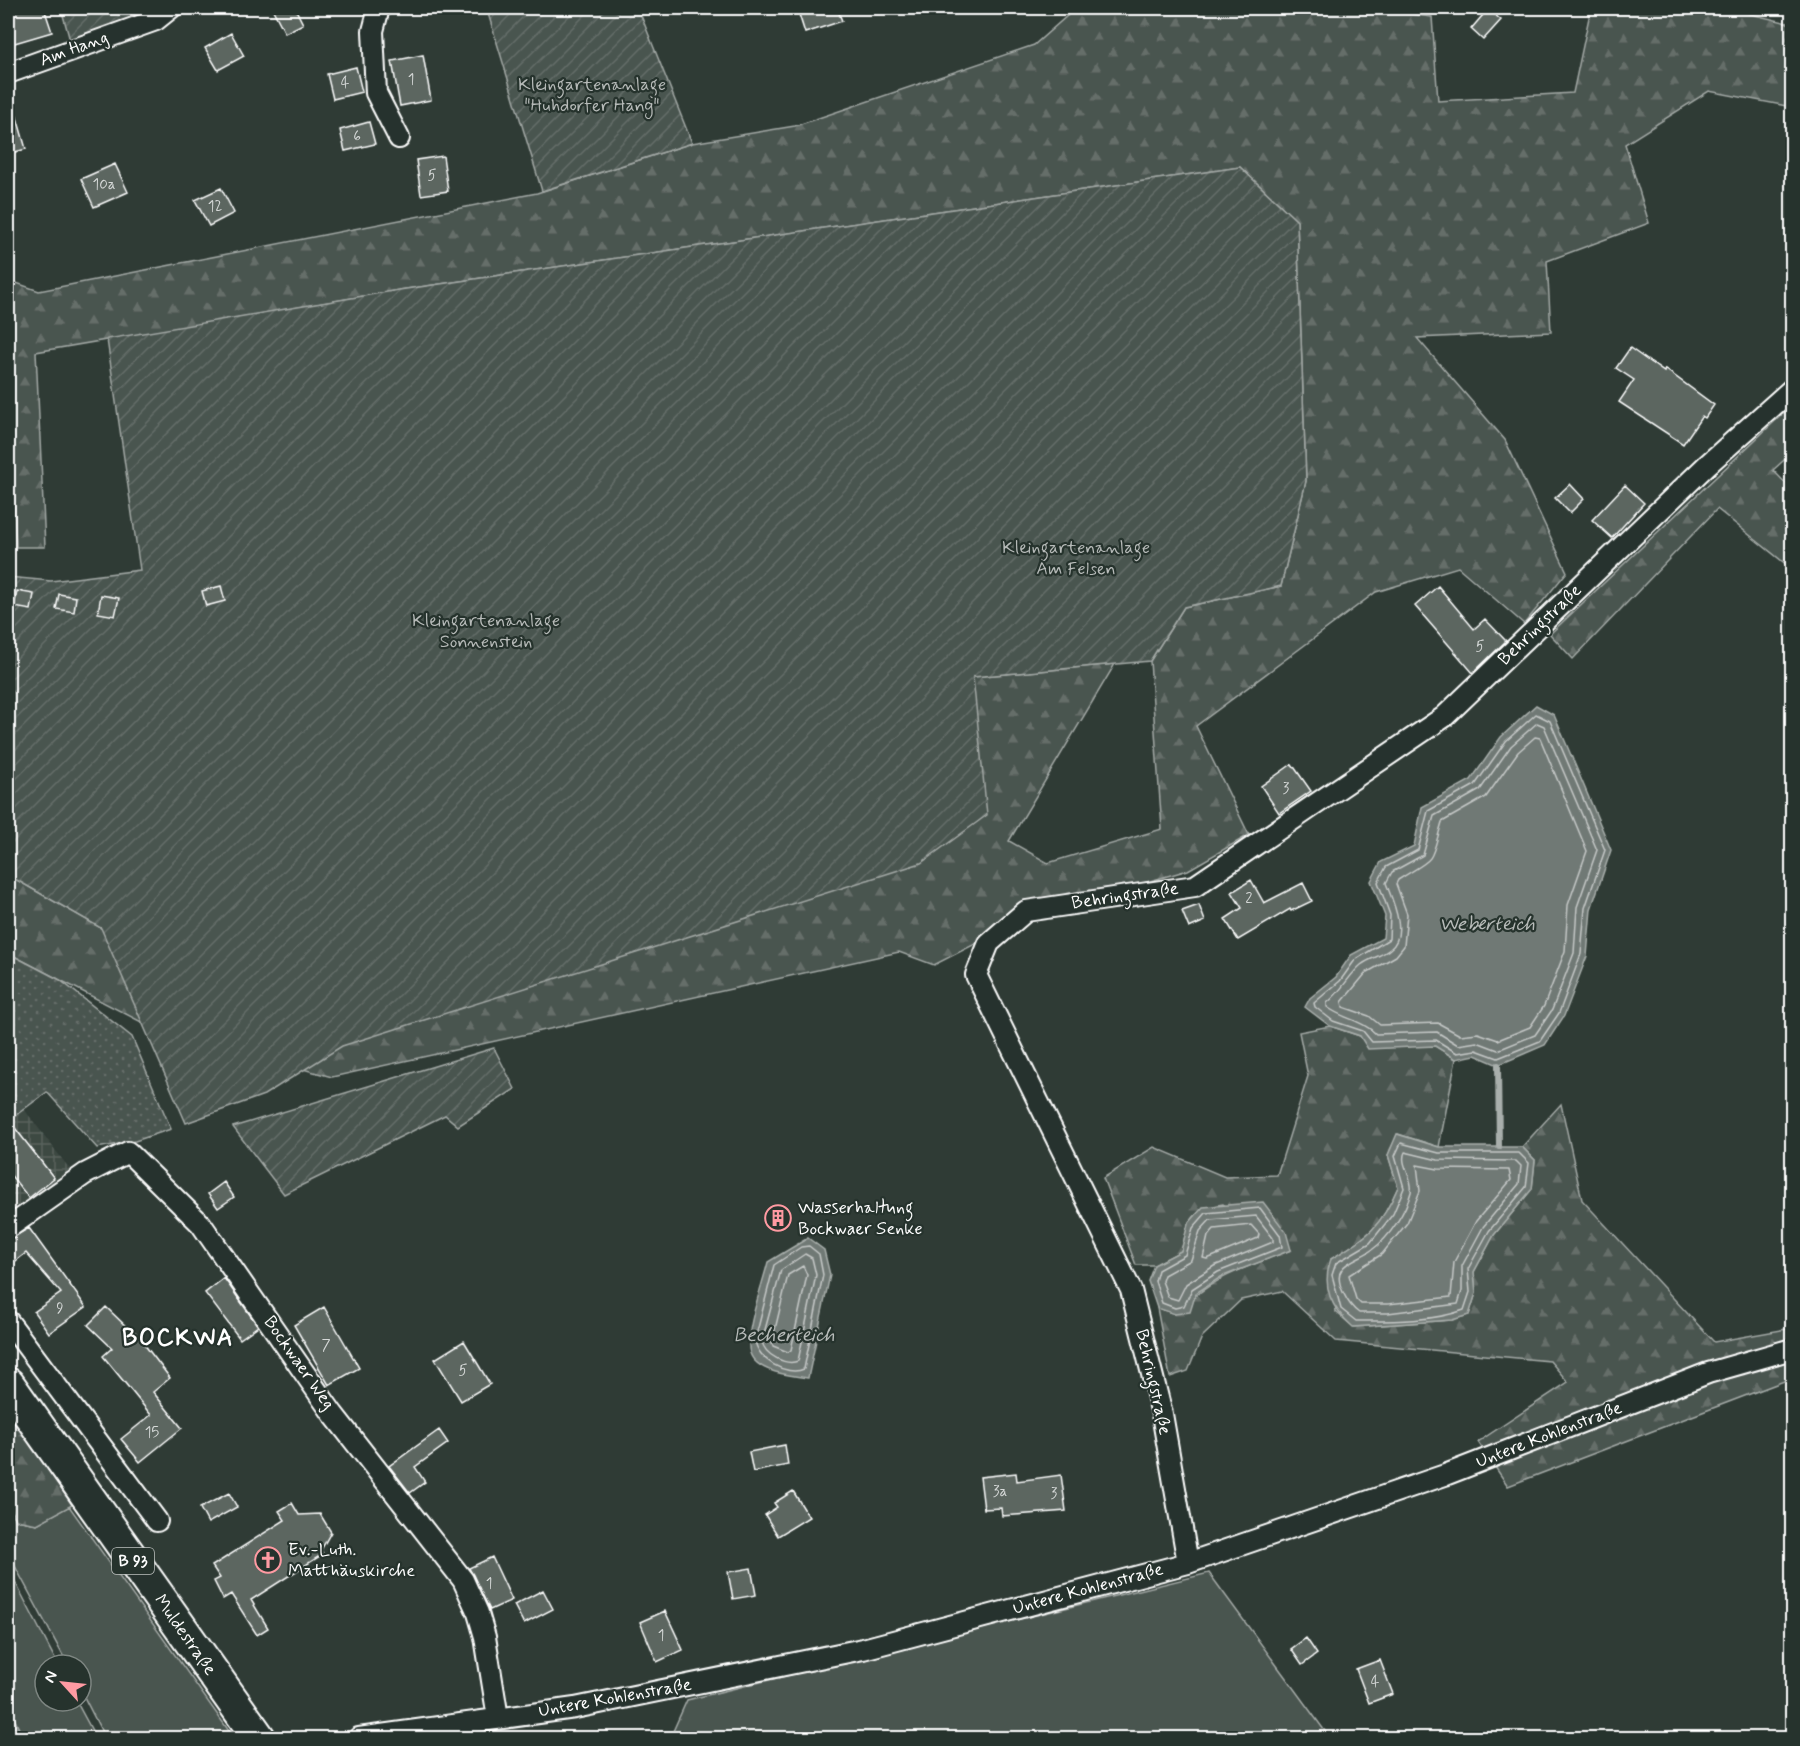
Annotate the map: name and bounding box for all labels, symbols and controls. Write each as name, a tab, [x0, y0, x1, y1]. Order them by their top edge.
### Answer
street label: Am Hang	[36, 26, 112, 72]
house number: 1	[408, 70, 414, 90]
house number: 4	[341, 73, 350, 93]
park label: Kleingartenanlage "Huhdorfer Hang"	[518, 73, 666, 119]
house number: 6	[353, 127, 361, 147]
house number: 5	[427, 166, 437, 186]
house number: 10a	[93, 175, 116, 195]
house number: 12	[208, 197, 222, 217]
park label: Kleingartenanlage Am Felsen	[1002, 536, 1150, 581]
street label: Behringstraße	[1493, 579, 1589, 672]
park label: Kleingartenanlage Sonnenstein	[412, 609, 560, 654]
house number: 5	[1475, 637, 1485, 657]
house number: 3	[1283, 779, 1290, 799]
street label: Behringstraße	[1070, 877, 1180, 917]
house number: 2	[1245, 889, 1253, 909]
water label: Weberteich	[1439, 911, 1535, 938]
place label: Wasserhaltung Bockwaer Senke	[798, 1196, 923, 1241]
building icon: Wasserhaltung Bockwaer Senke	[763, 1203, 793, 1233]
house number: 9	[56, 1299, 64, 1319]
street label: Bockwaer Weg	[258, 1311, 340, 1415]
water label: Becherteich	[733, 1322, 835, 1349]
district label: BOCKWA	[122, 1323, 234, 1354]
street label: Behringstraße	[1127, 1327, 1177, 1438]
house number: 7	[321, 1336, 331, 1356]
house number: 5	[458, 1361, 468, 1381]
street label: Untere Kohlenstraße	[1472, 1396, 1626, 1474]
house number: 15	[145, 1423, 159, 1443]
house number: 3a	[993, 1482, 1008, 1502]
house number: 3	[1051, 1484, 1058, 1504]
place label: Ev.-Luth. Matthäuskirche	[288, 1538, 415, 1583]
church icon: Ev.-Luth. Matthäuskirche	[253, 1545, 283, 1575]
road number: B 93	[112, 1548, 154, 1574]
street label: Untere Kohlenstraße	[1010, 1557, 1166, 1621]
house number: 1	[486, 1574, 492, 1594]
street label: Muldestraße	[148, 1590, 222, 1680]
house number: 1	[658, 1626, 664, 1646]
north arrow	[33, 1653, 93, 1713]
text: N	[39, 1667, 63, 1686]
house number: 4	[1371, 1672, 1380, 1692]
street label: Untere Kohlenstraße	[537, 1673, 694, 1723]

